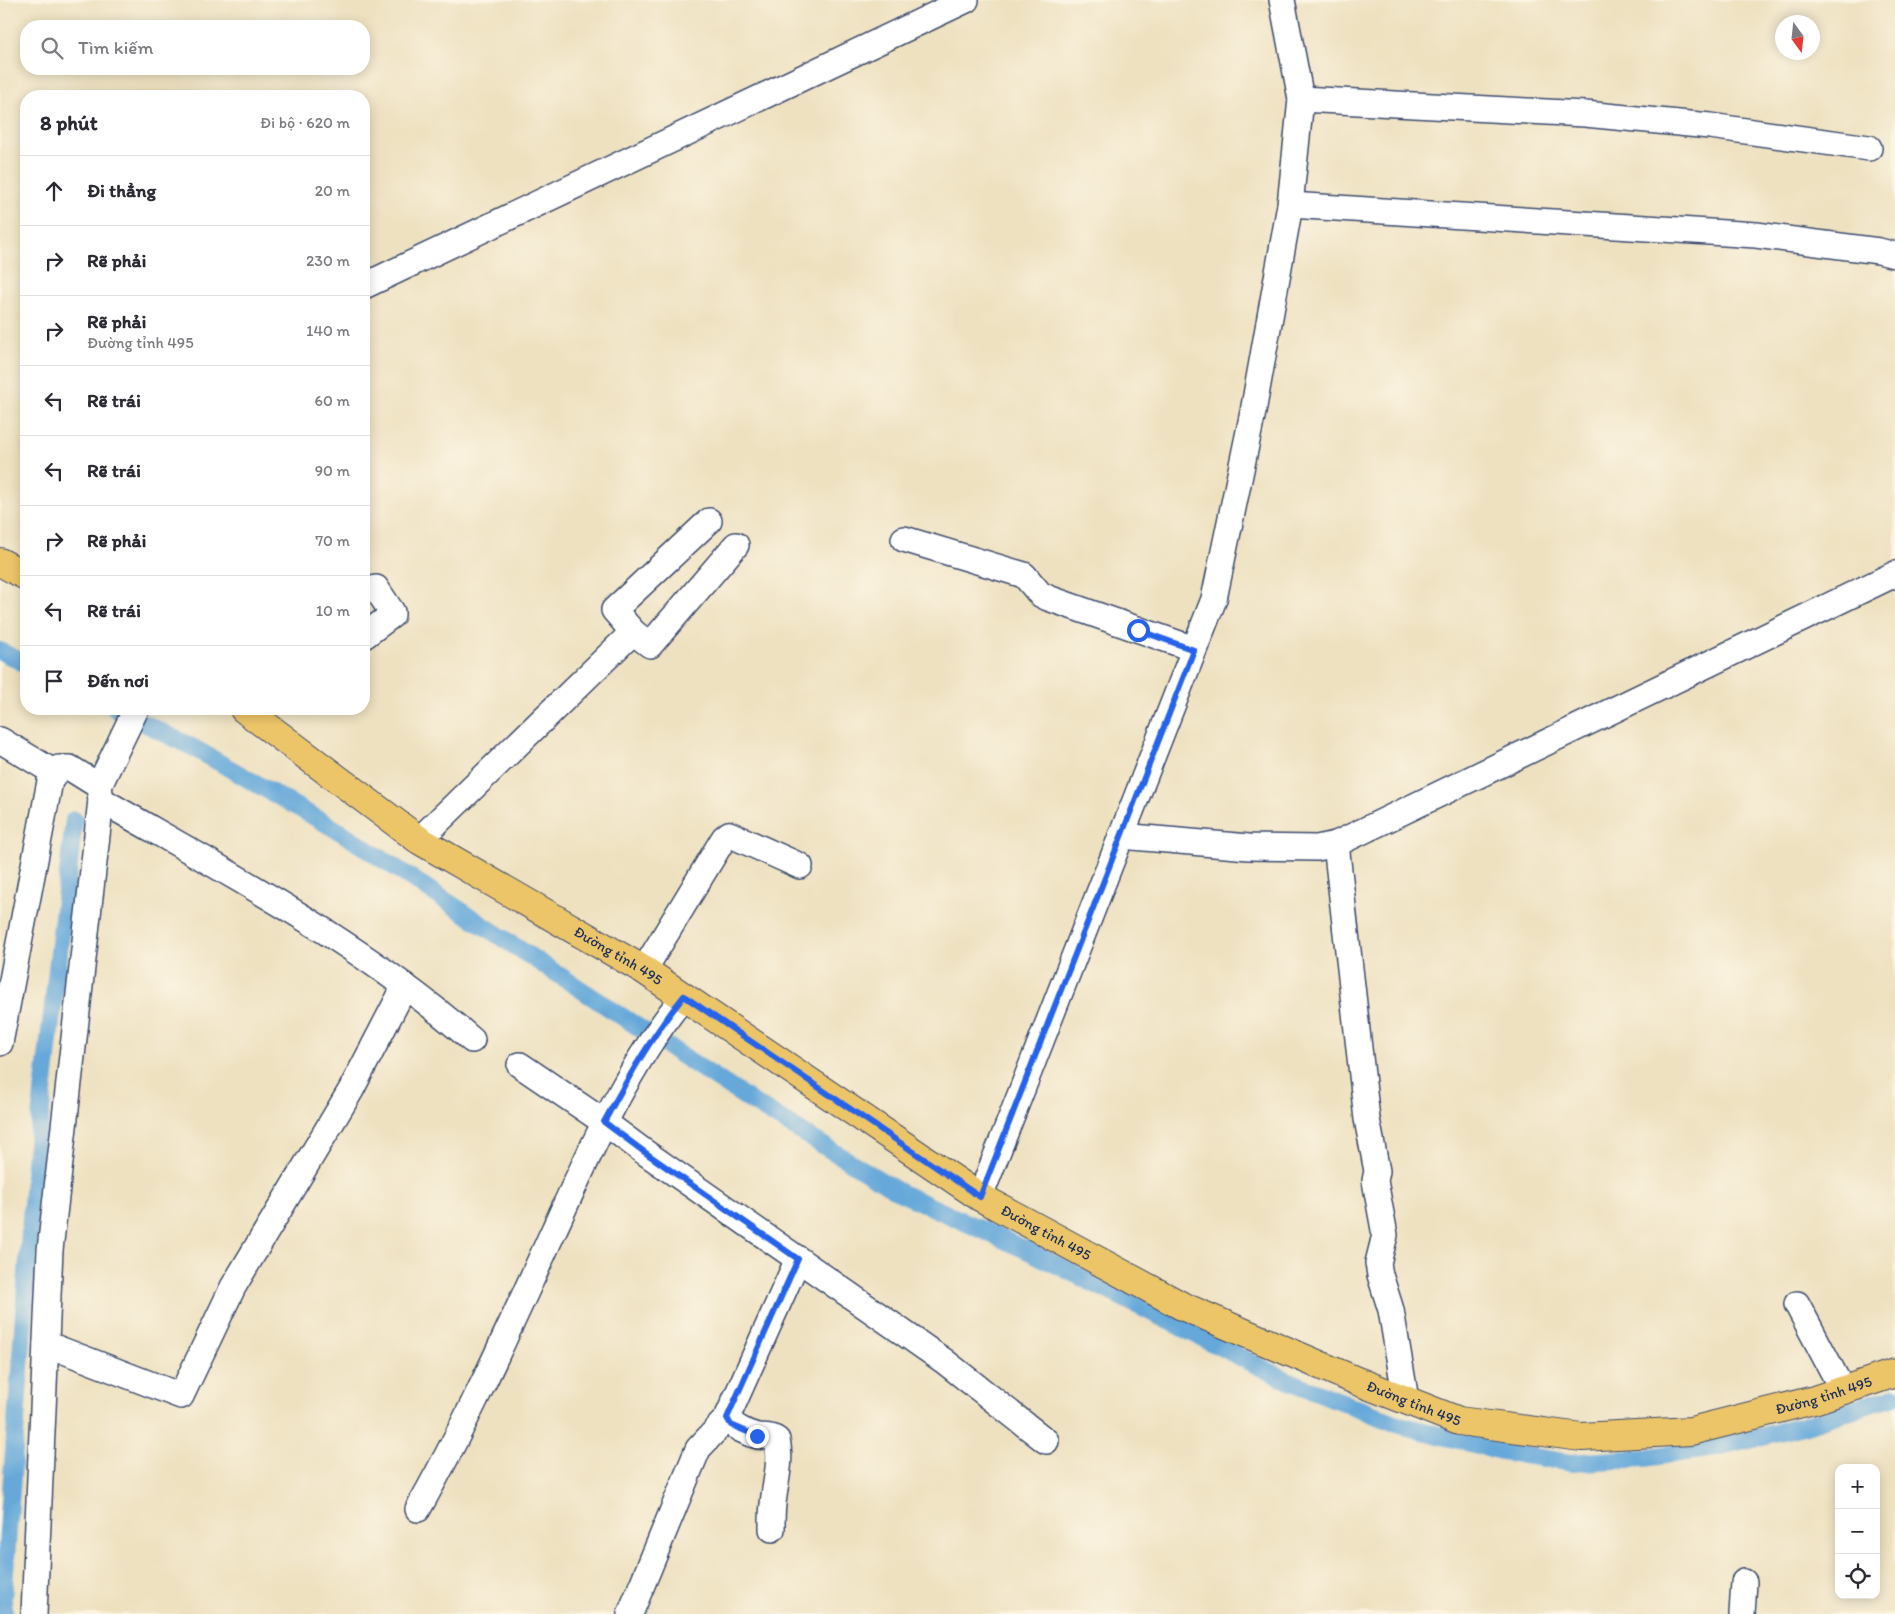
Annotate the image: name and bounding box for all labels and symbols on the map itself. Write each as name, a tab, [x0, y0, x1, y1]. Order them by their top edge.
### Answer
north arrow	[1775, 15, 1820, 60]
route start	[1127, 619, 1150, 642]
street label: Đường tỉnh 495	[571, 922, 666, 989]
street label: Đường tỉnh 495	[998, 1201, 1094, 1264]
street label: Đường tỉnh 495	[1773, 1372, 1874, 1418]
street label: Đường tỉnh 495	[1364, 1377, 1464, 1430]
route end	[746, 1425, 769, 1448]

